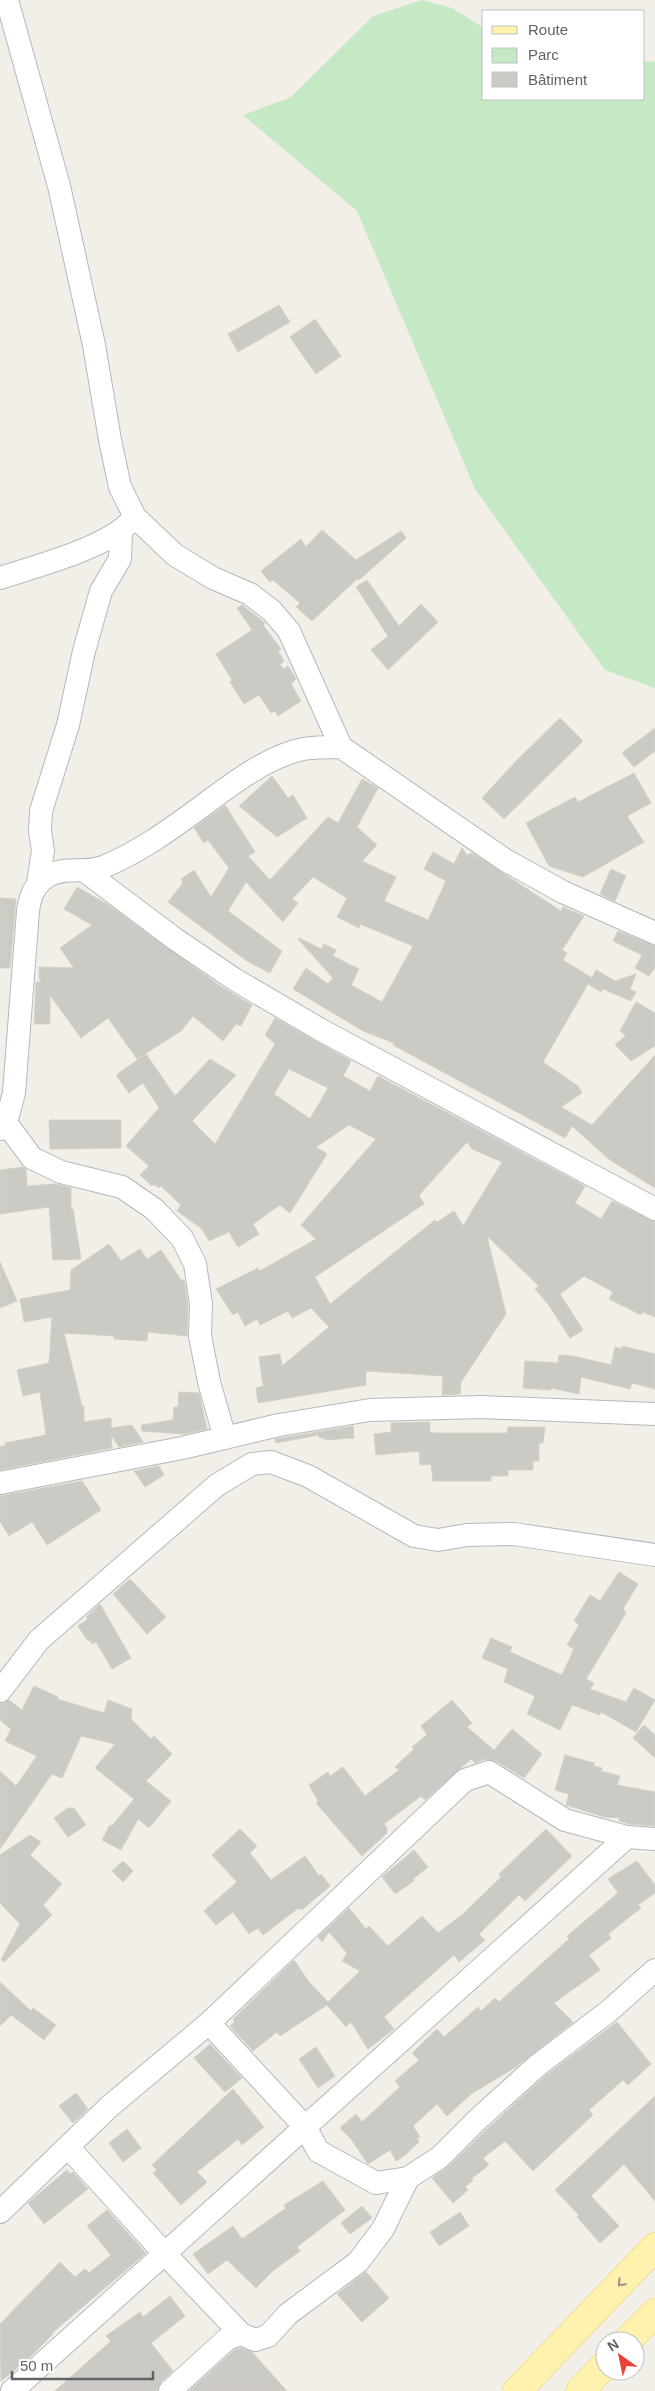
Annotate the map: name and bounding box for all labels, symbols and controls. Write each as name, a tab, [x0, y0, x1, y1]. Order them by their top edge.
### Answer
legend	[482, 10, 645, 100]
text: Route	[528, 21, 568, 38]
text: Parc	[528, 46, 559, 63]
text: Bâtiment	[528, 71, 588, 88]
one-way arrow	[618, 2277, 627, 2286]
north arrow	[595, 2331, 645, 2381]
text: N	[604, 2336, 622, 2355]
scale bar	[12, 2348, 154, 2380]
text: 50 m	[20, 2357, 53, 2374]

